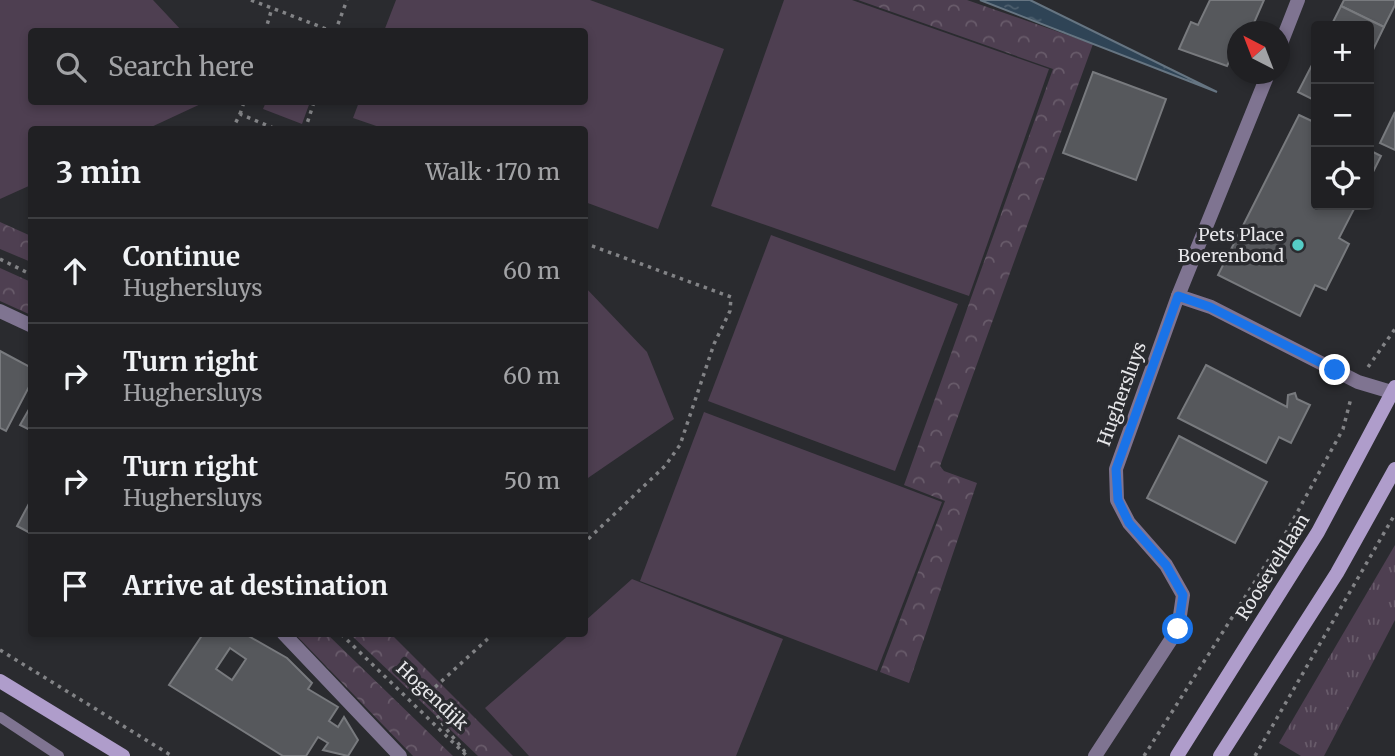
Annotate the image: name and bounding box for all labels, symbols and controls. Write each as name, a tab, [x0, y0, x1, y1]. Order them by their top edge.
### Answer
north arrow	[1227, 21, 1290, 84]
map controls	[1311, 21, 1374, 210]
button: +	[1311, 21, 1374, 84]
search box	[28, 28, 588, 105]
icon: search	[52, 48, 90, 86]
text: Search here	[108, 50, 254, 83]
button: −	[1311, 84, 1374, 147]
button: locate	[1311, 147, 1374, 210]
text: 3 min	[56, 153, 141, 191]
text: Walk · 170 m	[426, 157, 560, 186]
place label: Pets Place Boerenbond	[1178, 223, 1284, 267]
marker: Pets Place Boerenbond	[1290, 237, 1306, 253]
text: Continue	[123, 240, 240, 273]
icon: ahead	[56, 252, 94, 290]
text: 60 m	[503, 256, 560, 285]
text: Hughersluys	[123, 273, 262, 302]
street label: Hughersluys	[1092, 338, 1151, 449]
text: Turn right	[123, 345, 258, 378]
route end	[1319, 354, 1350, 385]
icon: right	[56, 357, 94, 395]
text: 60 m	[503, 361, 560, 390]
text: Hughersluys	[123, 378, 262, 407]
text: Turn right	[123, 450, 258, 483]
icon: right	[56, 462, 94, 500]
text: 50 m	[504, 466, 560, 495]
text: Hughersluys	[123, 483, 262, 512]
street label: Rooseveltlaan	[1231, 509, 1314, 624]
icon: arrive	[56, 567, 94, 605]
text: Arrive at destination	[123, 569, 388, 602]
route start	[1162, 613, 1193, 644]
street label: Hogendijk	[392, 657, 473, 735]

